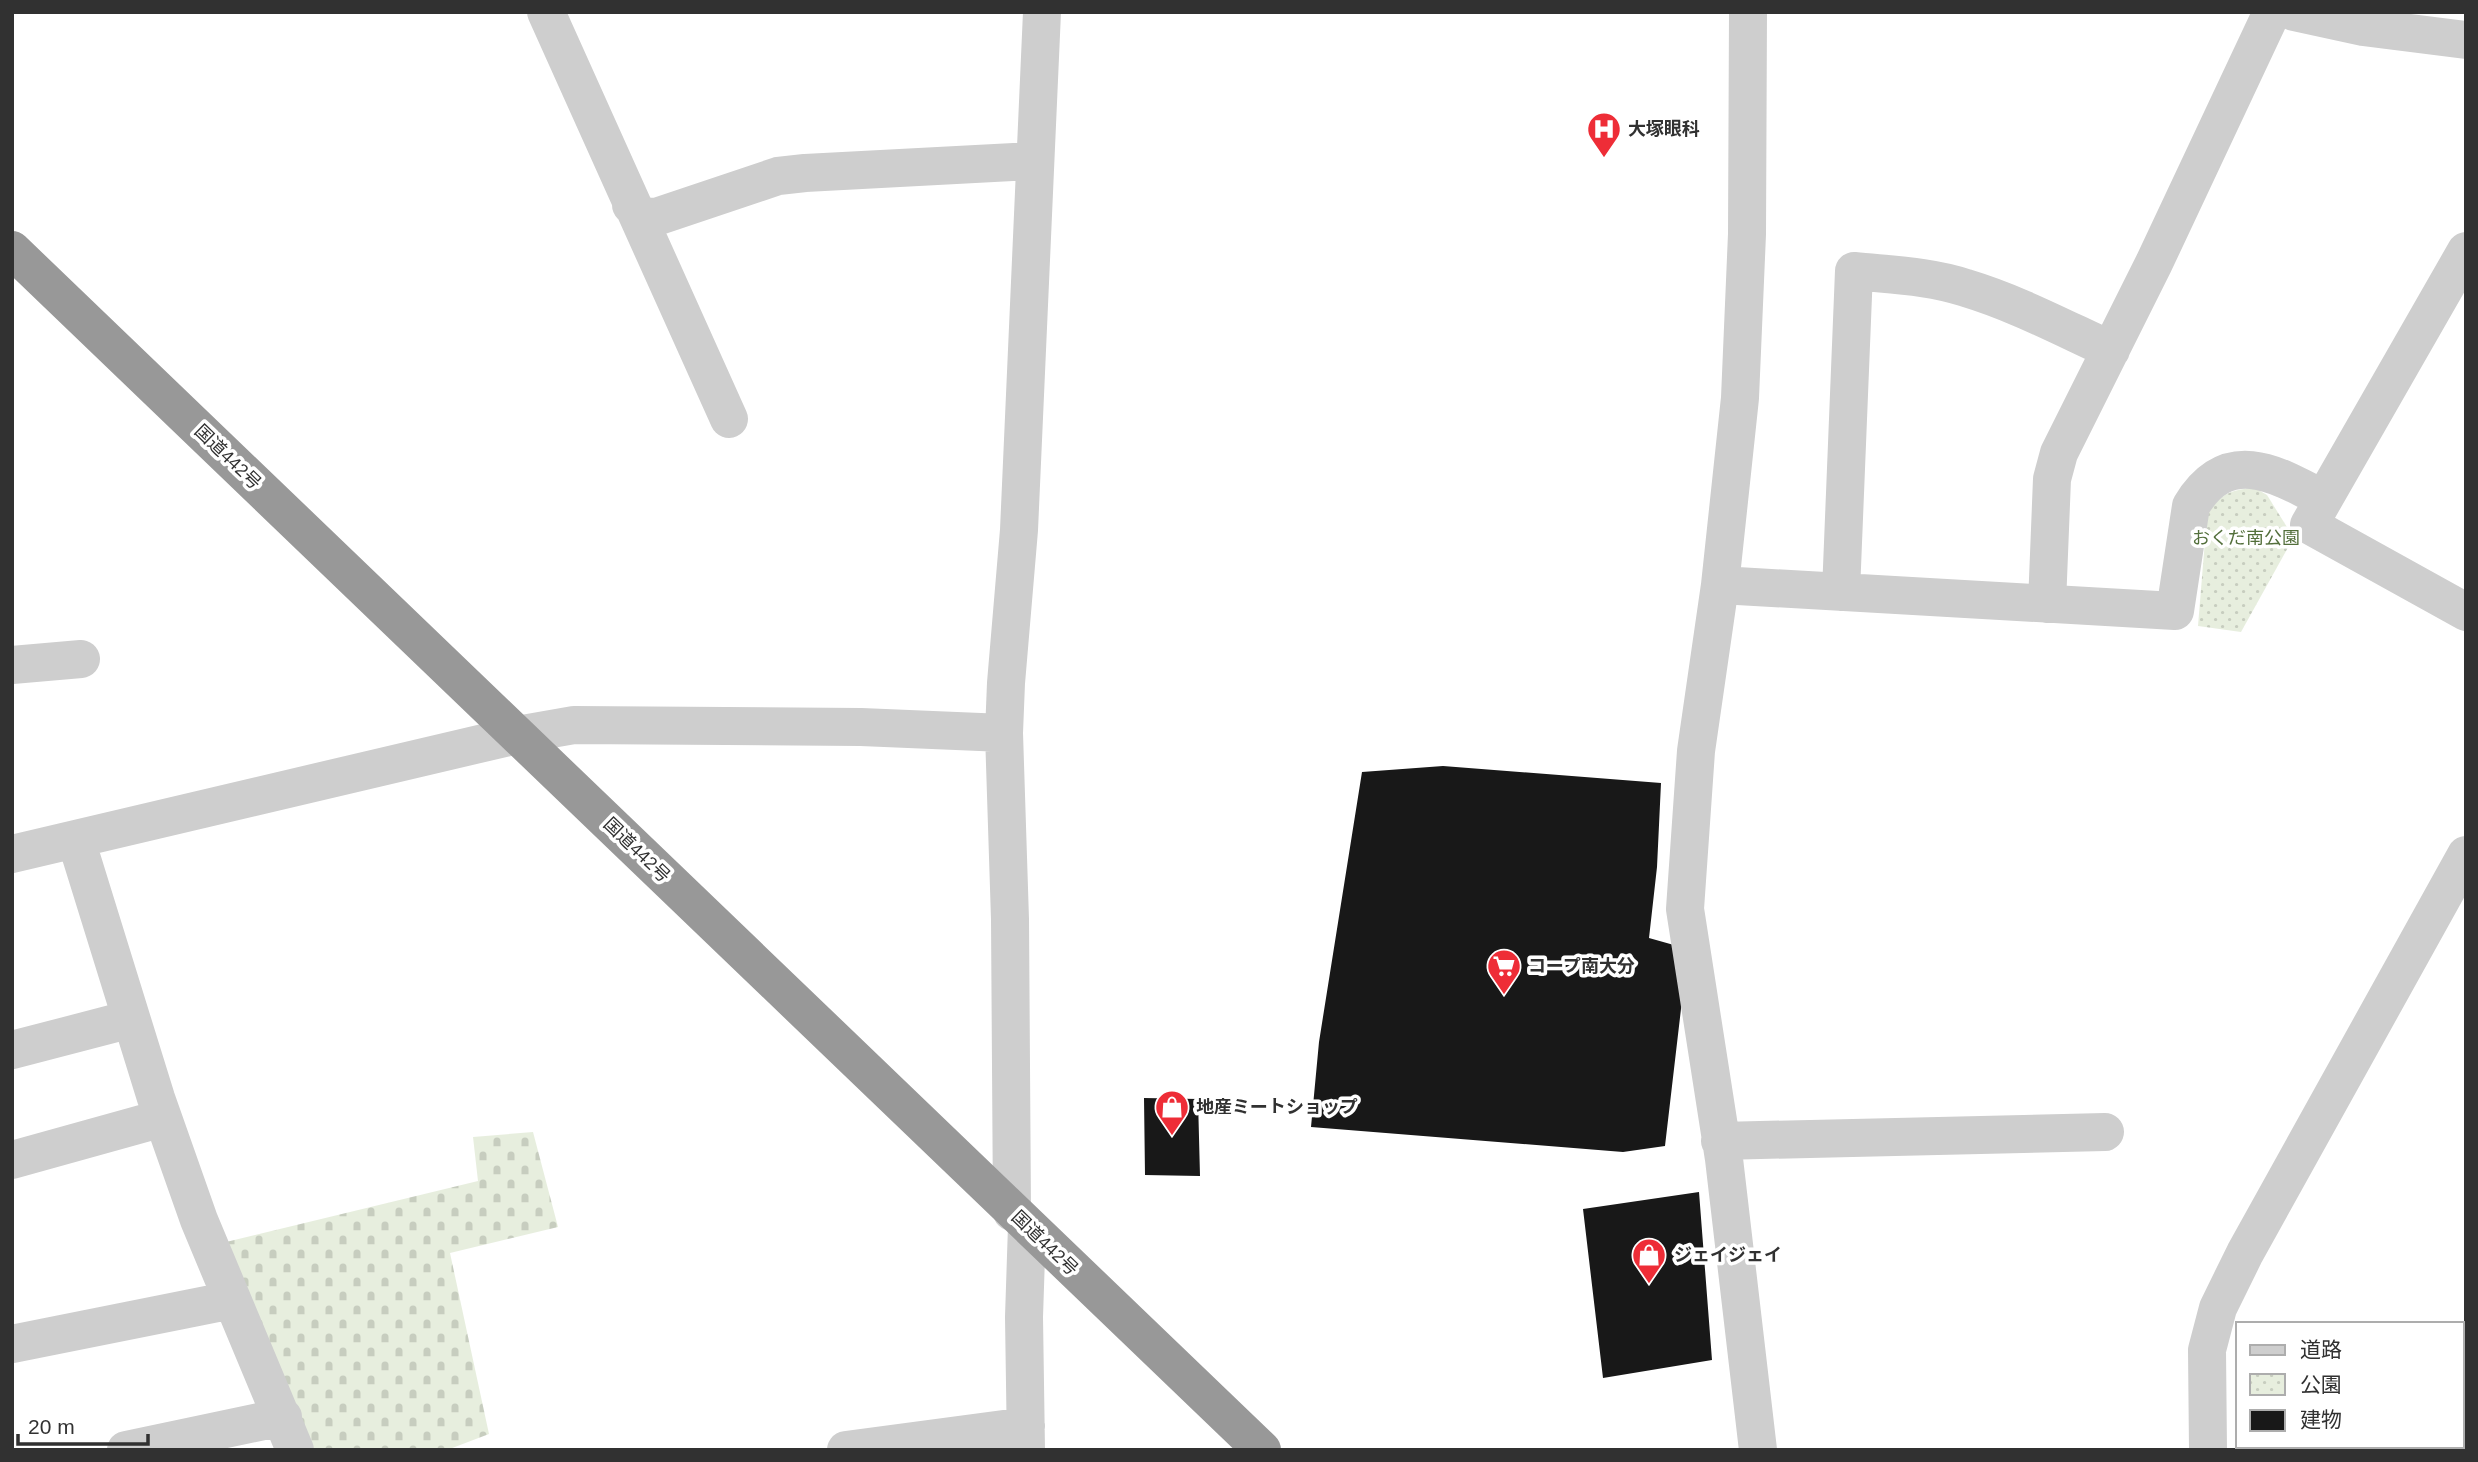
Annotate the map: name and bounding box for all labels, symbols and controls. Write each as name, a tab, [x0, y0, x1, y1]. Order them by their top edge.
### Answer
hospital icon: 大塚眼科	[1585, 110, 1623, 159]
place label: 大塚眼科	[1628, 119, 1700, 139]
street label: 国道442号	[191, 421, 265, 493]
park label: おくだ南公園	[2192, 528, 2300, 548]
street label: 国道442号	[600, 814, 674, 886]
supermarket icon: コープ南大分	[1485, 947, 1523, 996]
place label: コープ南大分	[1528, 956, 1635, 976]
shop icon: 地産ミートショップ	[1153, 1088, 1191, 1137]
place label: 地産ミートショップ	[1196, 1097, 1358, 1117]
street label: 国道442号	[1008, 1207, 1082, 1279]
shop icon: ジェイジェイ	[1630, 1236, 1668, 1285]
place label: ジェイジェイ	[1674, 1245, 1782, 1265]
legend	[2236, 1322, 2464, 1448]
text: 道路	[2300, 1338, 2342, 1361]
text: 公園	[2300, 1373, 2342, 1396]
scale bar	[18, 1402, 147, 1446]
text: 建物	[2300, 1408, 2342, 1431]
text: 20 m	[28, 1415, 75, 1438]

